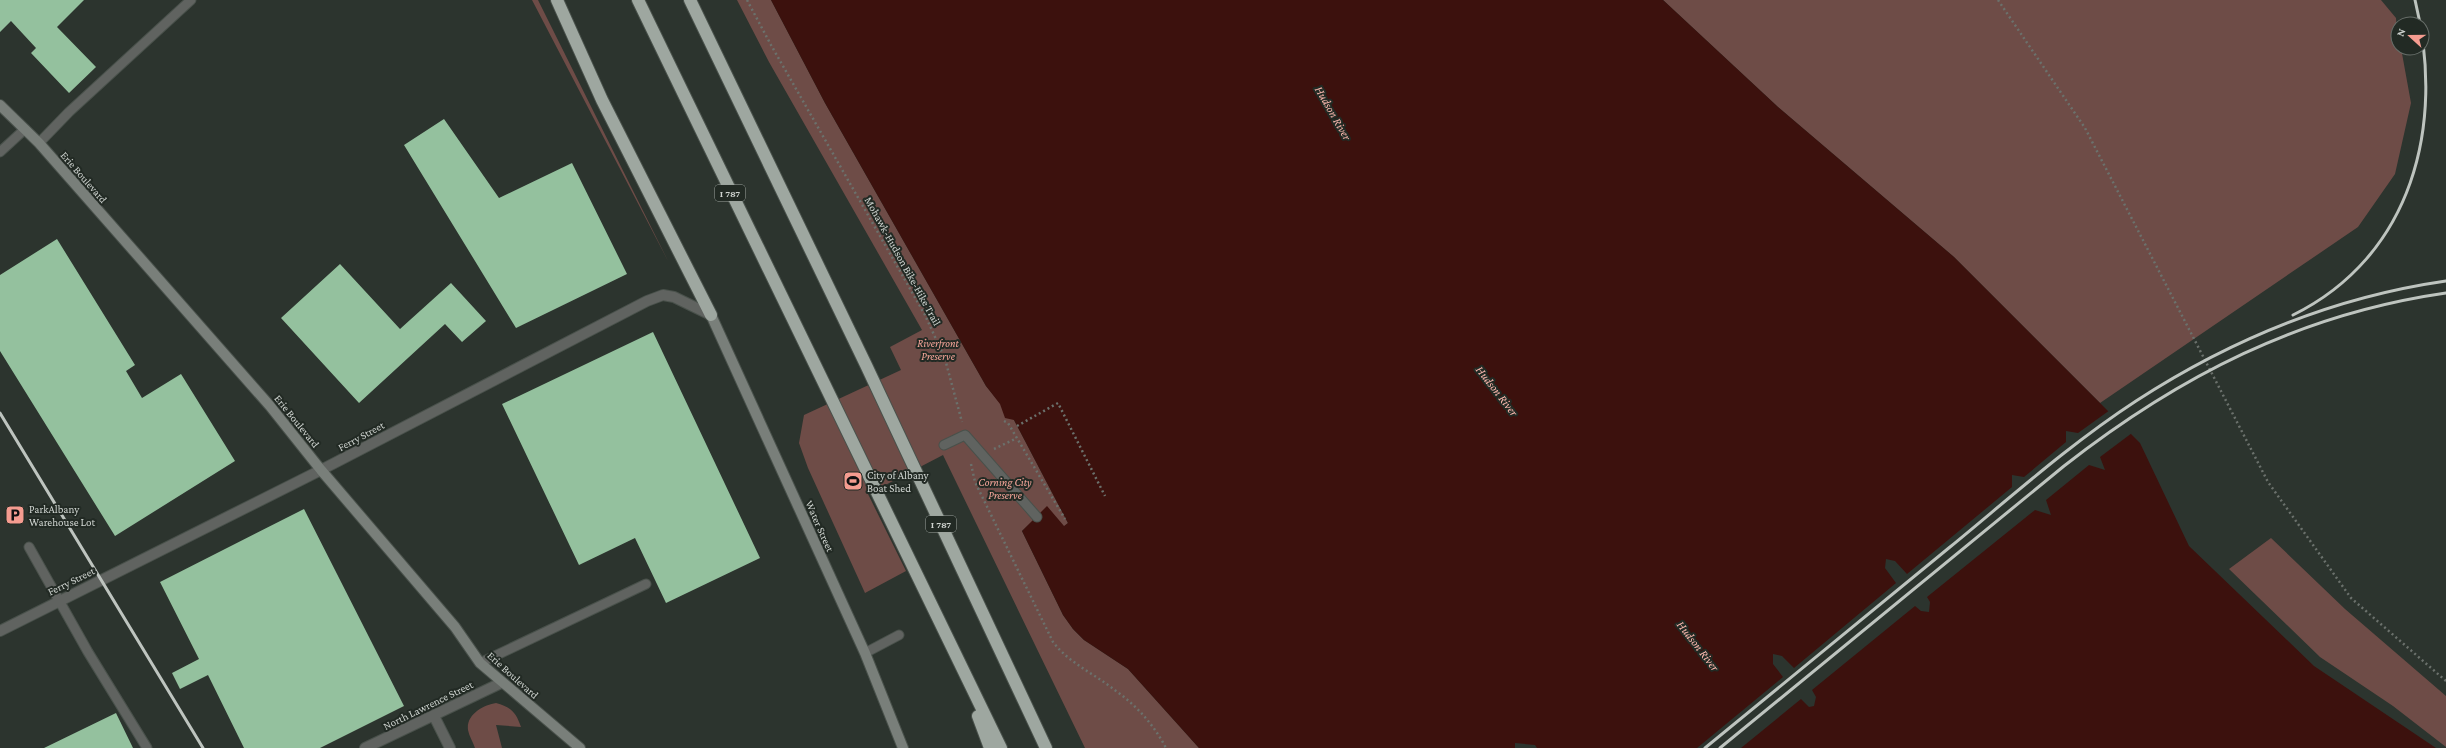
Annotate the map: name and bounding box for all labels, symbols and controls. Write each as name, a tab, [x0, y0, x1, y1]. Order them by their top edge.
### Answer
north arrow	[2390, 16, 2430, 56]
text: N	[2394, 26, 2408, 38]
water label: Hudson River	[1312, 83, 1355, 143]
street label: Erie Boulevard	[58, 149, 110, 205]
road number: I 787	[715, 185, 745, 201]
street label: Mohawk-Hudson Bike-Hike Trail	[863, 195, 943, 327]
park label: Riverfront Preserve	[917, 337, 960, 362]
water label: Hudson River	[1473, 363, 1522, 420]
street label: Erie Boulevard	[272, 392, 322, 450]
street label: Ferry Street	[336, 419, 387, 454]
place label: City of Albany Boat Shed	[867, 469, 930, 494]
sports icon: City of Albany Boat Shed	[842, 470, 864, 492]
park label: Corning City Preserve	[978, 476, 1032, 501]
street label: Water Street	[803, 499, 837, 554]
place label: ParkAlbany Warehouse Lot	[29, 503, 96, 528]
parking icon: ParkAlbany Warehouse Lot	[4, 504, 26, 526]
road number: I 787	[926, 516, 956, 532]
street label: Ferry Street	[46, 564, 97, 598]
water label: Hudson River	[1674, 618, 1723, 675]
street label: Erie Boulevard	[485, 649, 541, 701]
street label: North Lawrence Street	[381, 678, 475, 732]

